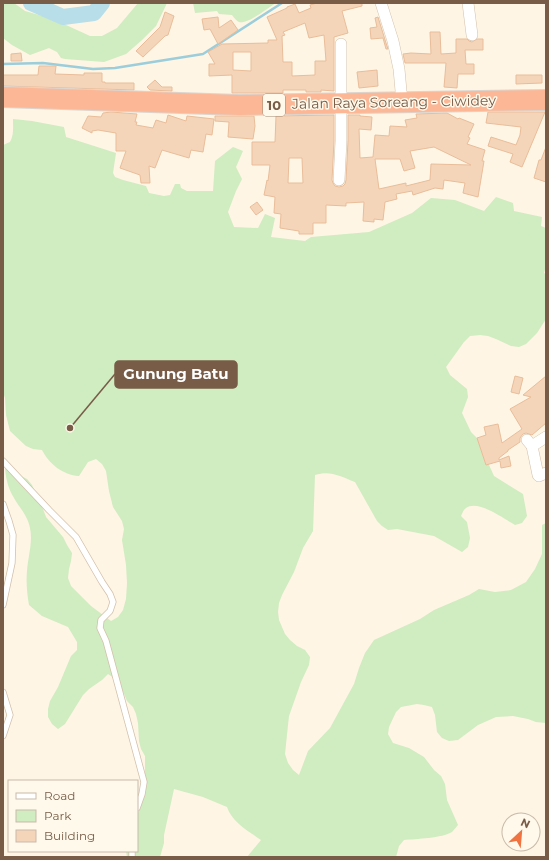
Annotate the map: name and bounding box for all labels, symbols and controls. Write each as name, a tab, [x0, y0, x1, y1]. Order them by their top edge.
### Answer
street label: Jalan Raya Soreang - Ciwidey	[291, 91, 497, 113]
road number: 10	[263, 94, 285, 116]
callout: Gunung Batu	[115, 361, 237, 388]
text: Gunung Batu	[123, 364, 229, 383]
legend	[8, 780, 138, 852]
text: Road	[44, 788, 75, 803]
text: Park	[44, 808, 72, 823]
north arrow	[501, 812, 541, 852]
text: N	[518, 815, 532, 831]
text: Building	[44, 828, 95, 843]

